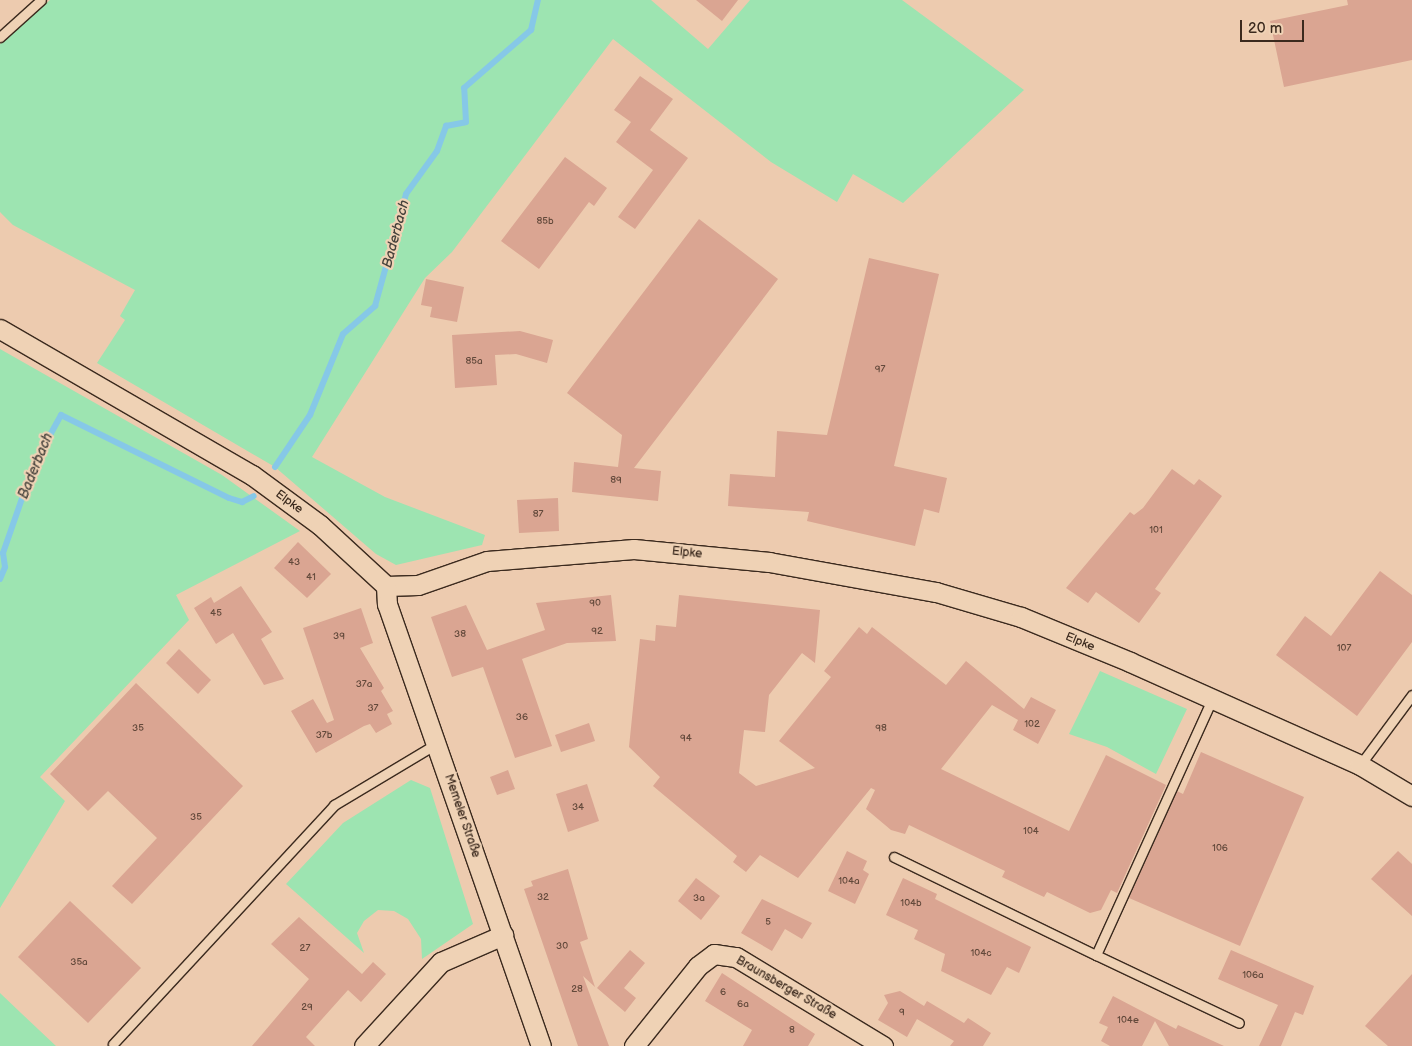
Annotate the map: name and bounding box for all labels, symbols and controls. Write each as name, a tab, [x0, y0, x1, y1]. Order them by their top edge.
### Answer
scale bar	[1242, 10, 1306, 42]
text: 20 m	[1248, 19, 1282, 38]
water label: Baderbach	[379, 198, 413, 270]
house number: 85b	[536, 216, 554, 228]
house number: 85a	[465, 356, 483, 368]
house number: 97	[875, 364, 885, 376]
water label: Baderbach	[15, 431, 57, 501]
house number: 89	[610, 475, 622, 487]
street label: Elpke	[272, 487, 306, 517]
house number: 87	[533, 509, 543, 521]
house number: 101	[1149, 525, 1163, 537]
street label: Elpke	[671, 544, 703, 562]
house number: 43	[288, 557, 300, 569]
house number: 41	[306, 572, 316, 584]
house number: 90	[589, 598, 601, 610]
house number: 45	[210, 608, 222, 620]
house number: 92	[591, 626, 603, 638]
house number: 38	[454, 629, 466, 641]
street label: Elpke	[1063, 630, 1097, 654]
house number: 39	[333, 631, 345, 643]
house number: 107	[1337, 643, 1351, 655]
house number: 37a	[356, 679, 372, 691]
house number: 37	[367, 703, 379, 715]
house number: 36	[516, 712, 528, 724]
house number: 102	[1024, 719, 1040, 731]
house number: 35	[132, 723, 144, 735]
house number: 98	[875, 723, 887, 735]
house number: 37b	[316, 730, 332, 742]
house number: 94	[680, 733, 692, 745]
street label: Memeler Straße	[441, 772, 483, 860]
house number: 34	[572, 802, 584, 814]
house number: 35	[190, 812, 202, 824]
house number: 104	[1023, 826, 1039, 838]
house number: 106	[1212, 843, 1228, 855]
house number: 104a	[838, 876, 860, 888]
house number: 32	[537, 892, 549, 904]
house number: 3a	[693, 893, 705, 905]
house number: 104b	[900, 898, 922, 910]
house number: 5	[765, 917, 771, 929]
house number: 30	[556, 941, 568, 953]
house number: 27	[300, 943, 310, 955]
house number: 104c	[970, 948, 992, 960]
street label: Braunsberger Straße	[733, 953, 839, 1023]
house number: 35a	[70, 957, 88, 969]
house number: 106a	[1242, 970, 1264, 982]
house number: 28	[571, 984, 583, 996]
house number: 6	[720, 987, 726, 999]
house number: 6a	[737, 999, 749, 1011]
house number: 29	[301, 1002, 313, 1014]
house number: 9	[899, 1007, 905, 1019]
house number: 104e	[1117, 1015, 1139, 1027]
house number: 8	[789, 1025, 795, 1037]

